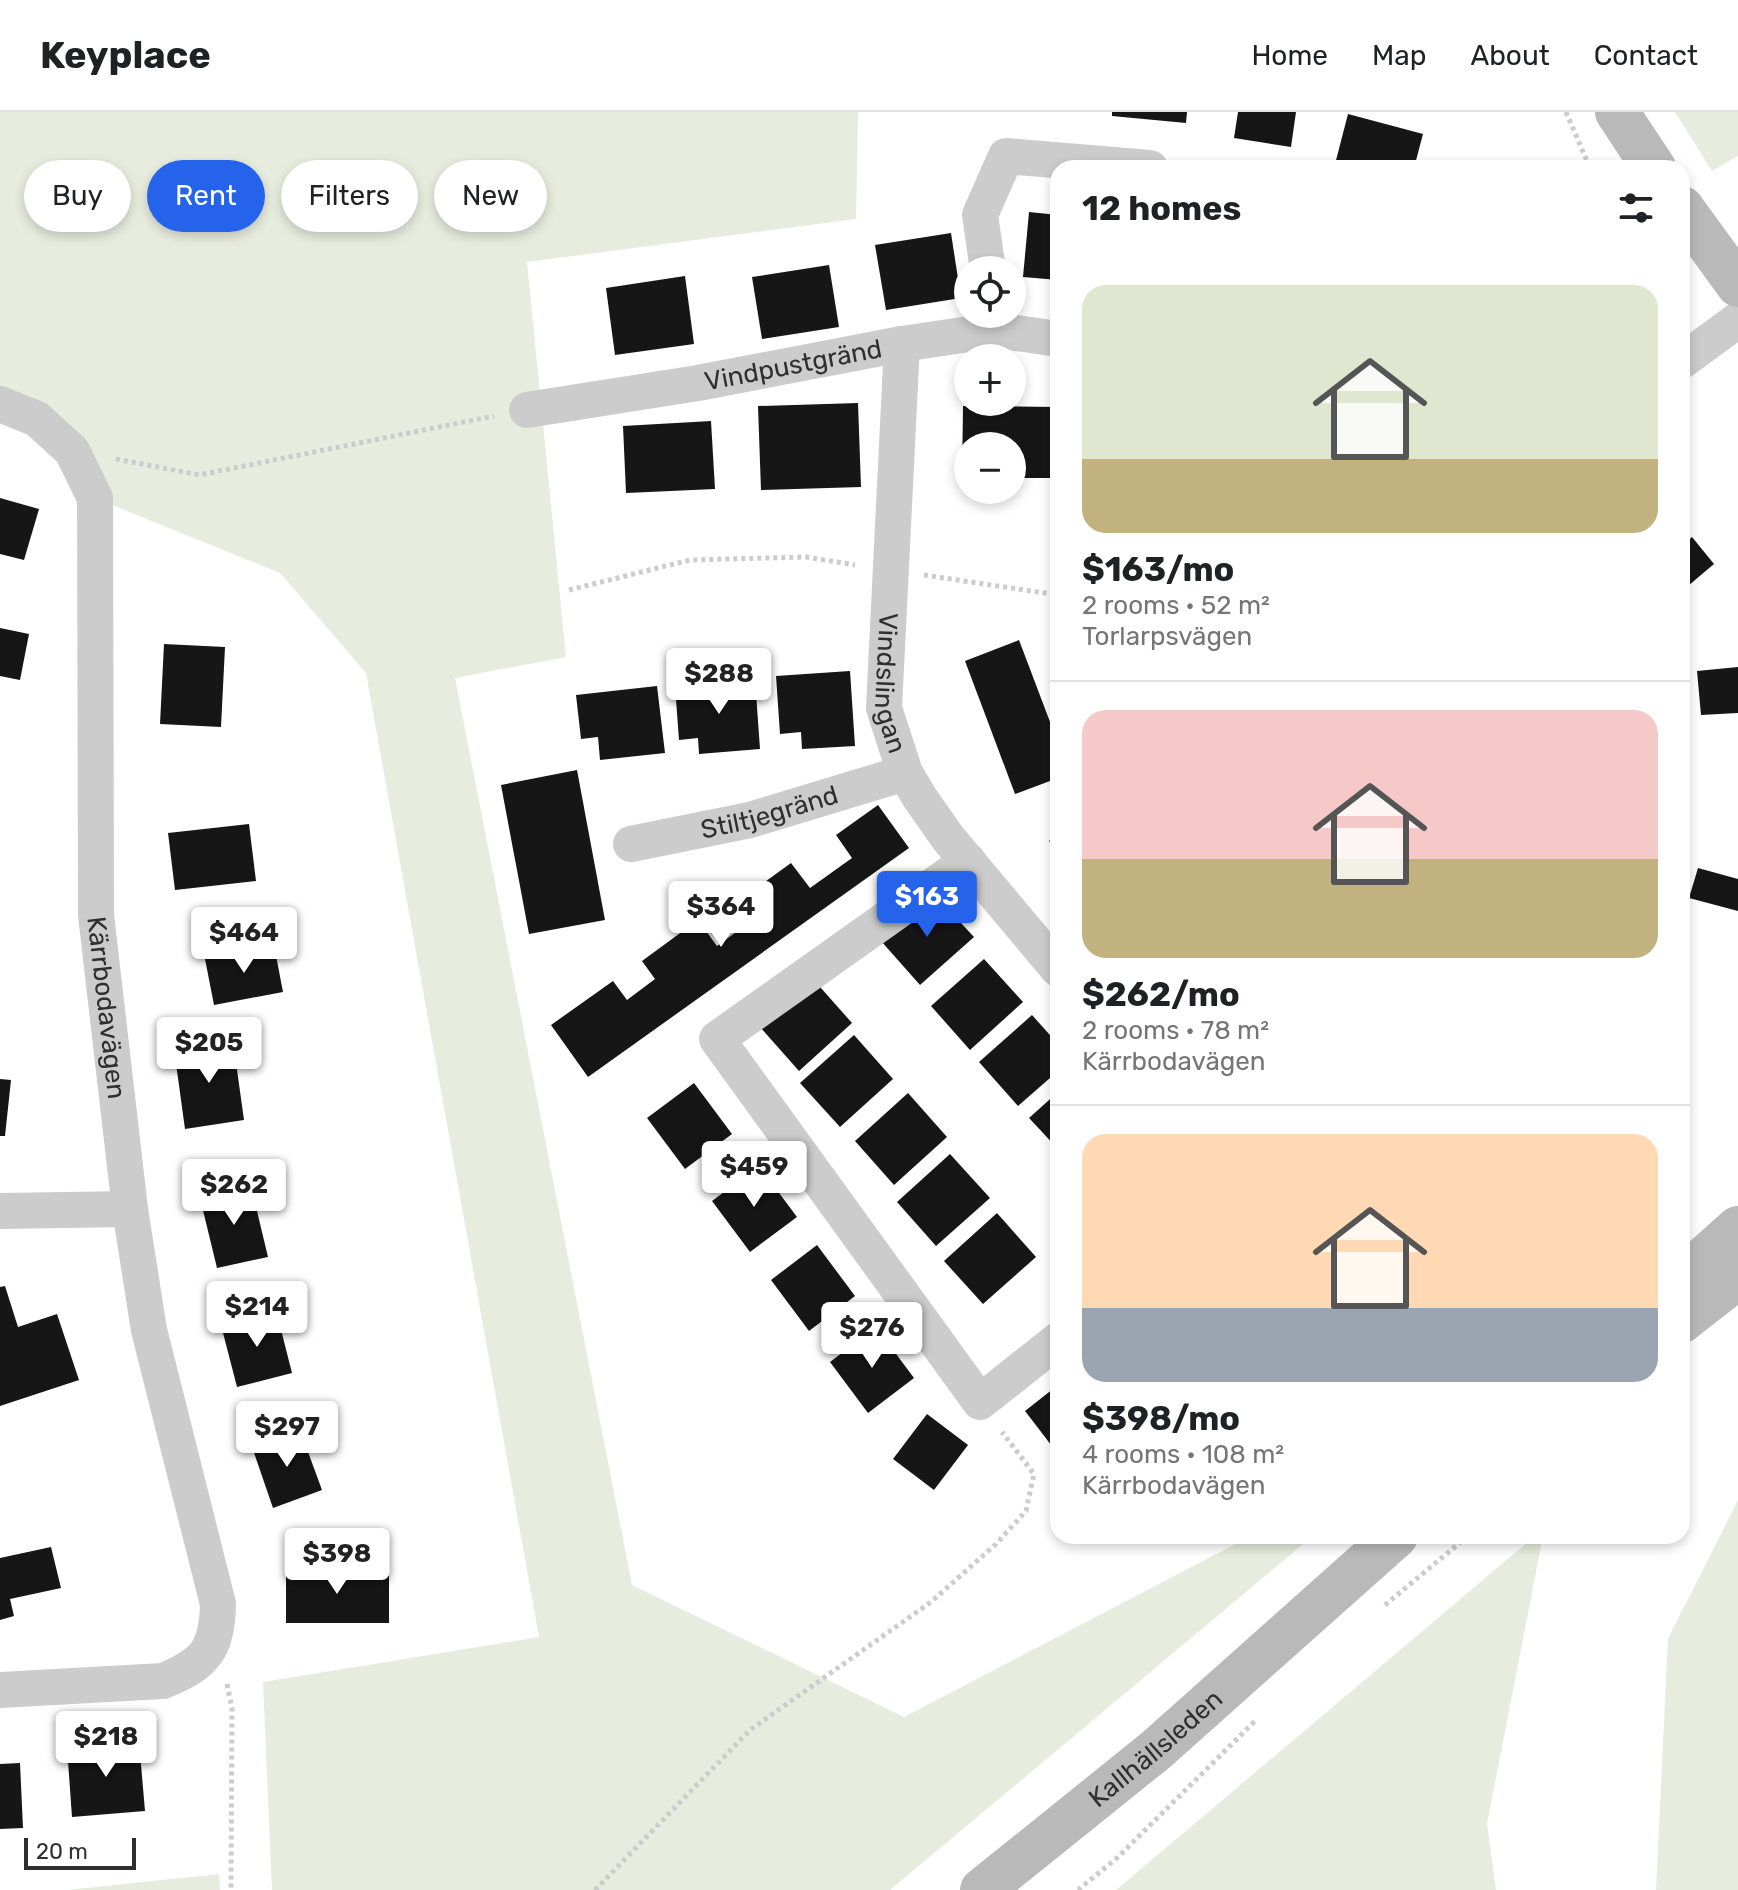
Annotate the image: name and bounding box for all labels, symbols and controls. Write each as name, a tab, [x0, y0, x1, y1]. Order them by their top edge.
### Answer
text: Keyplace	[40, 32, 211, 78]
text: Home	[1251, 39, 1328, 72]
text: Map	[1372, 39, 1426, 72]
text: About	[1470, 39, 1550, 72]
text: Contact	[1594, 39, 1698, 72]
chip: Buy	[24, 160, 131, 232]
chip: Rent	[147, 160, 265, 232]
chip: Filters	[281, 160, 418, 232]
chip: New	[434, 160, 547, 232]
icon: filters	[1614, 186, 1658, 230]
text: 12 homes	[1082, 188, 1241, 229]
map controls	[954, 256, 1026, 504]
button: locate	[954, 256, 1026, 328]
street label: Vindpustgränd	[702, 333, 885, 397]
icon: home	[1298, 337, 1442, 481]
button: +	[954, 344, 1026, 416]
button: −	[954, 432, 1026, 504]
text: $163/mo	[1082, 549, 1234, 590]
text: 2 rooms · 52 m²	[1082, 590, 1270, 621]
street label: Vindslingan	[868, 612, 913, 757]
text: Torlarpsvägen	[1082, 621, 1252, 652]
pin: $288	[672, 648, 766, 716]
text: $288	[684, 658, 754, 689]
icon: home	[1298, 762, 1442, 906]
street label: Stiltjegränd	[698, 779, 842, 846]
pin: $163	[880, 871, 974, 939]
pin: $364	[674, 881, 768, 949]
text: $163	[895, 881, 959, 912]
text: $364	[686, 891, 756, 922]
pin: $464	[197, 907, 291, 975]
street label: Kärrbodavägen	[80, 915, 132, 1101]
text: $464	[209, 917, 279, 948]
text: $262/mo	[1082, 974, 1240, 1015]
text: 2 rooms · 78 m²	[1082, 1015, 1269, 1046]
pin: $205	[162, 1017, 256, 1085]
text: $205	[175, 1027, 243, 1058]
text: Kärrbodavägen	[1082, 1046, 1266, 1077]
pin: $459	[707, 1141, 801, 1209]
text: $459	[720, 1151, 788, 1182]
pin: $262	[187, 1159, 281, 1227]
text: $262	[200, 1169, 268, 1200]
icon: home	[1298, 1186, 1442, 1330]
pin: $214	[210, 1281, 304, 1349]
text: $214	[225, 1291, 289, 1322]
pin: $276	[825, 1302, 919, 1370]
text: $276	[839, 1312, 905, 1343]
text: $398/mo	[1082, 1398, 1240, 1439]
pin: $297	[240, 1401, 334, 1469]
text: $297	[254, 1411, 320, 1442]
text: 4 rooms · 108 m²	[1082, 1439, 1284, 1470]
text: Kärrbodavägen	[1082, 1470, 1266, 1501]
pin: $398	[290, 1528, 384, 1596]
text: $398	[303, 1538, 371, 1569]
street label: Kallhällsleden	[1083, 1683, 1229, 1814]
pin: $218	[59, 1711, 153, 1779]
text: $218	[74, 1721, 138, 1752]
scale bar	[24, 1834, 136, 1870]
text: 20 m	[36, 1838, 88, 1865]

